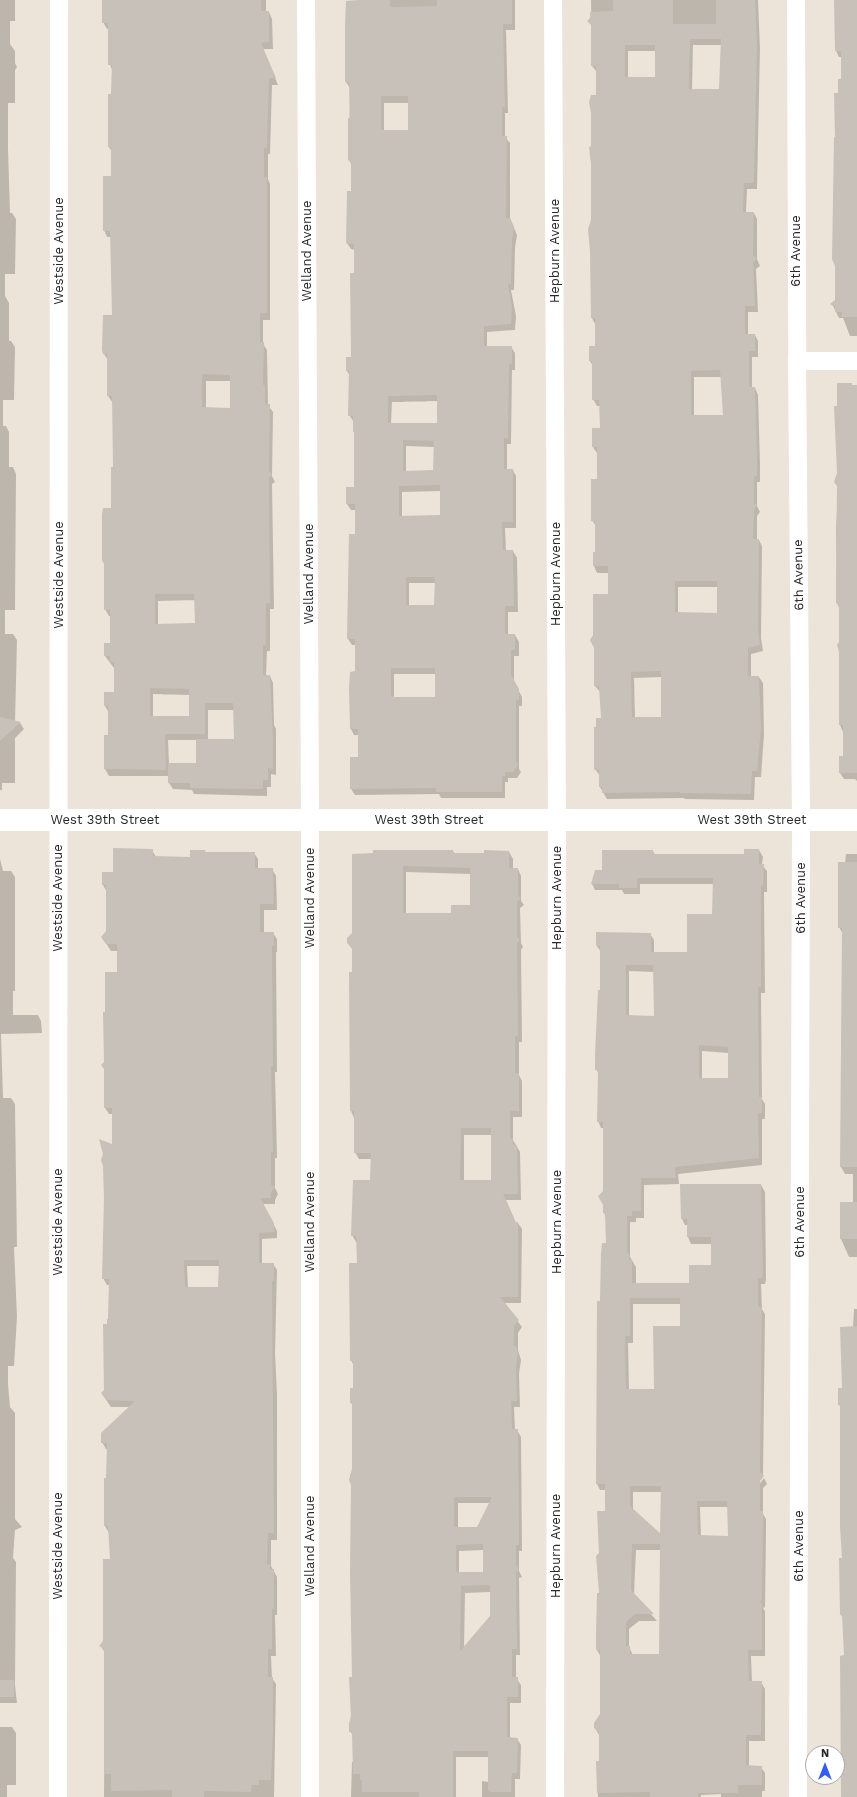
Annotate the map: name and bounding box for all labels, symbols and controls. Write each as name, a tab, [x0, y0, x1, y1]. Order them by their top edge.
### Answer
street label: Westside Avenue	[51, 197, 67, 305]
street label: Hepburn Avenue	[547, 198, 563, 304]
street label: Welland Avenue	[299, 200, 315, 302]
street label: 6th Avenue	[788, 215, 804, 287]
street label: Westside Avenue	[51, 521, 67, 629]
street label: Hepburn Avenue	[548, 521, 564, 627]
street label: Welland Avenue	[301, 523, 317, 625]
street label: 6th Avenue	[791, 539, 807, 611]
street label: West 39th Street	[51, 812, 159, 828]
street label: West 39th Street	[375, 812, 483, 828]
street label: West 39th Street	[698, 812, 806, 828]
street label: Westside Avenue	[50, 844, 66, 952]
street label: Hepburn Avenue	[549, 845, 565, 951]
street label: Welland Avenue	[302, 847, 318, 949]
street label: 6th Avenue	[793, 862, 809, 934]
street label: Westside Avenue	[50, 1168, 66, 1276]
street label: Hepburn Avenue	[549, 1169, 565, 1275]
street label: Welland Avenue	[302, 1171, 318, 1273]
street label: 6th Avenue	[792, 1186, 808, 1258]
street label: Westside Avenue	[50, 1492, 66, 1600]
street label: Hepburn Avenue	[548, 1493, 564, 1599]
street label: Welland Avenue	[302, 1495, 318, 1597]
street label: 6th Avenue	[791, 1510, 807, 1582]
north arrow	[805, 1745, 845, 1785]
text: N	[821, 1747, 829, 1760]

